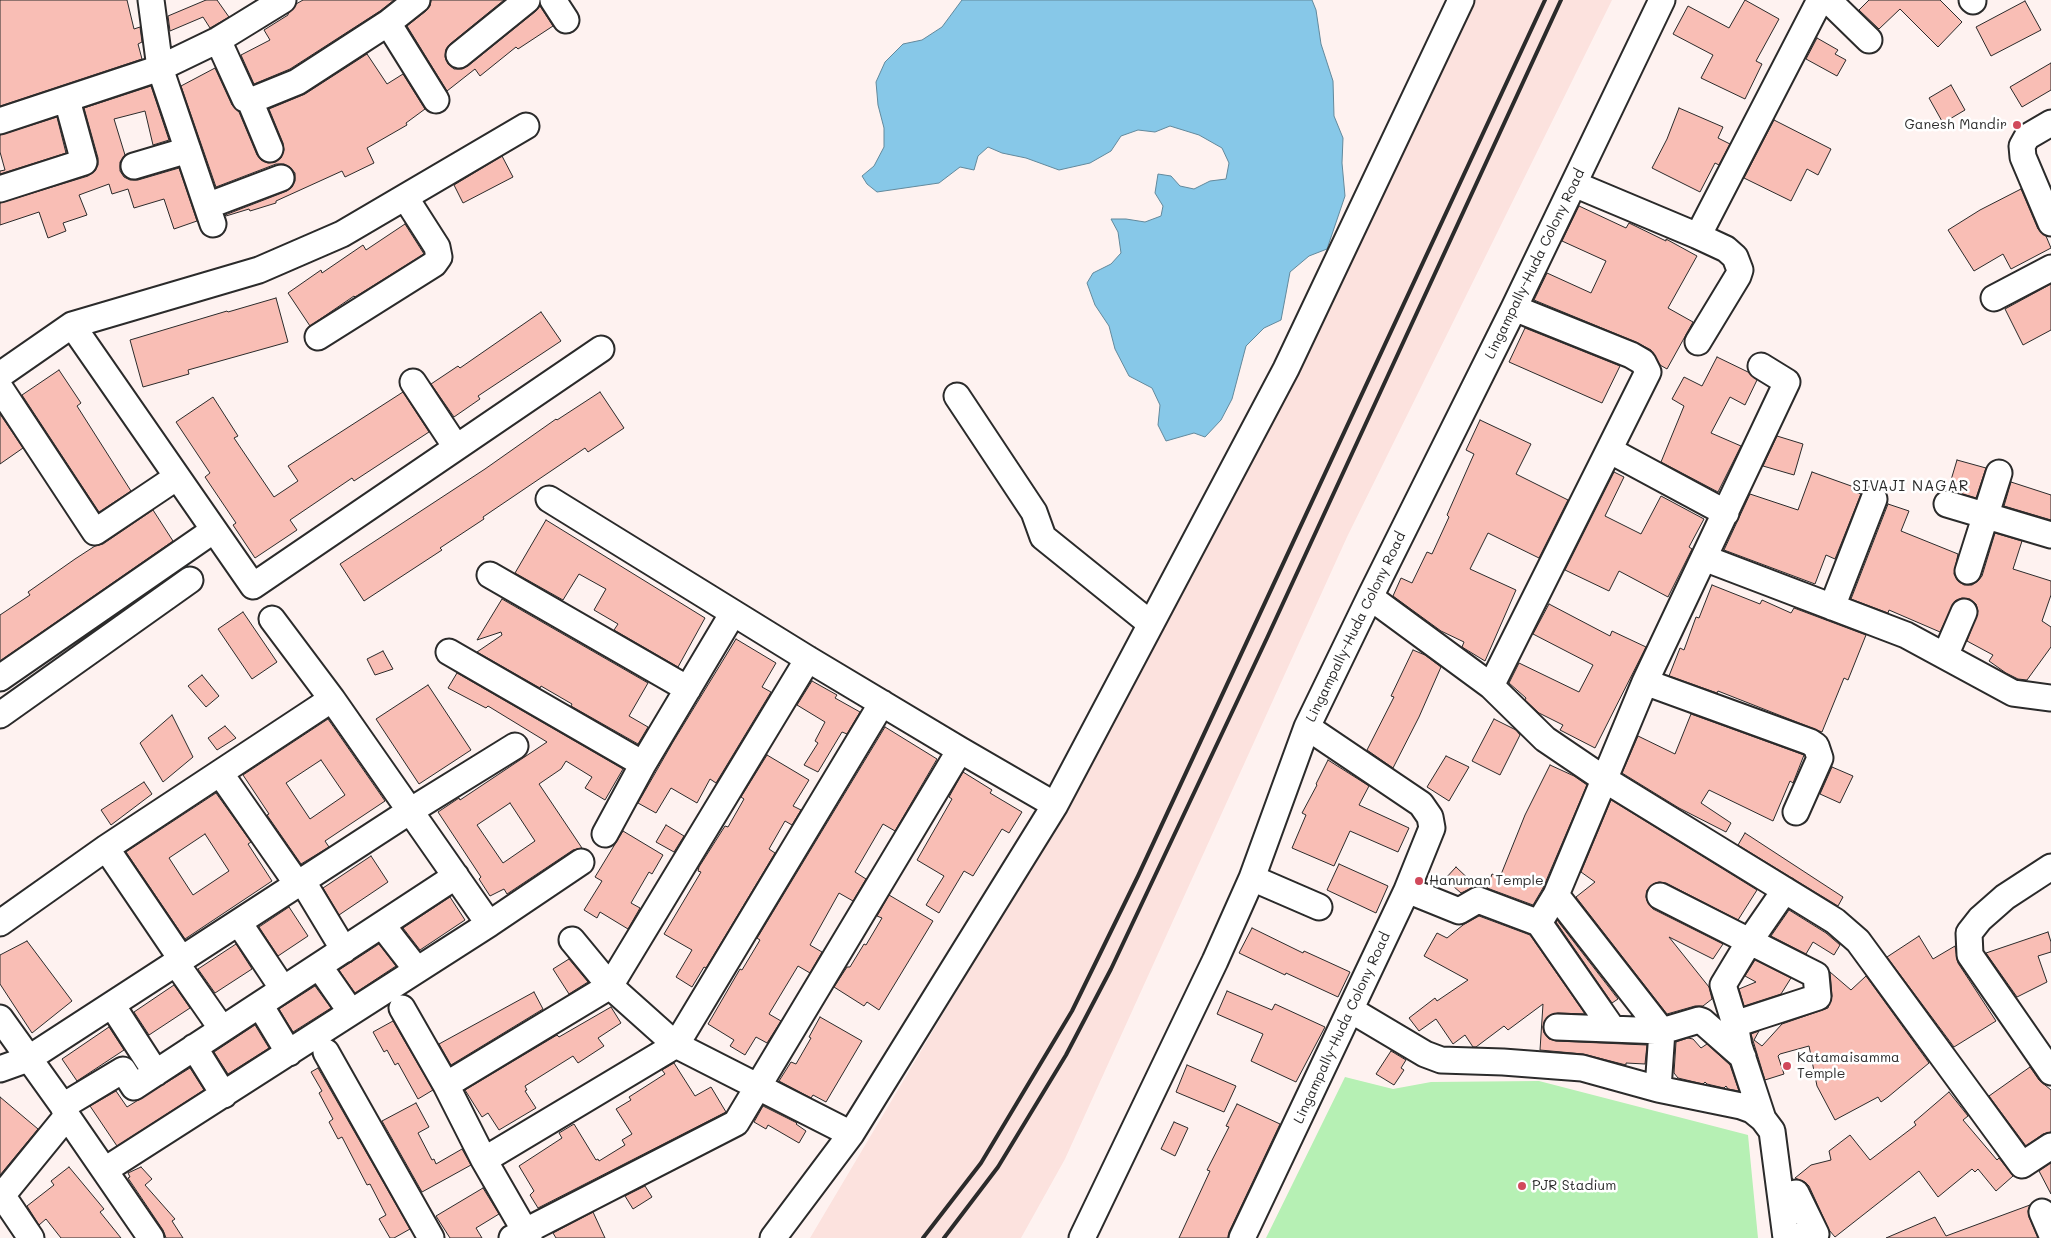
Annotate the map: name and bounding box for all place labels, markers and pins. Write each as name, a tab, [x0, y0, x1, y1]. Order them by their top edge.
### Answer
place label: Ganesh Mandir	[1904, 117, 2007, 133]
marker: Ganesh Mandir	[2011, 119, 2023, 131]
place label: Hanuman Temple	[1429, 873, 1544, 889]
marker: Hanuman Temple	[1413, 875, 1425, 887]
place label: Katamaisamma Temple	[1797, 1050, 1900, 1082]
marker: Katamaisamma Temple	[1781, 1060, 1793, 1072]
place label: PJR Stadium	[1532, 1178, 1616, 1194]
marker: PJR Stadium	[1516, 1180, 1528, 1192]

